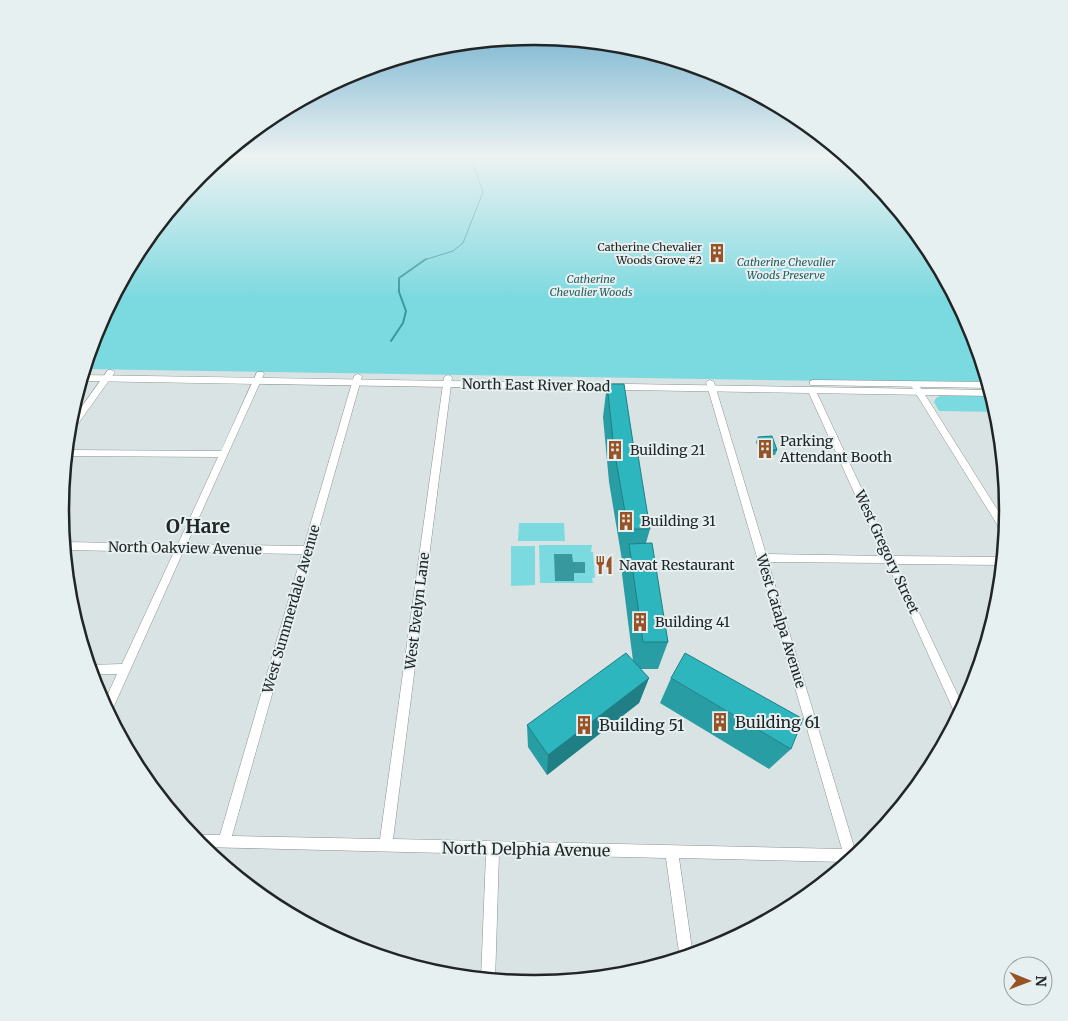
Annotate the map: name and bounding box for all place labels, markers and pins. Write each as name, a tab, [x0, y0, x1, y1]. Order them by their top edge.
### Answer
place label: Catherine Chevalier Woods Grove #2	[598, 240, 702, 267]
building icon: Catherine Chevalier Woods Grove #2	[706, 242, 728, 264]
place label: Parking Attendant Booth	[779, 432, 892, 466]
building icon: Parking Attendant Booth	[754, 438, 776, 460]
building icon: Building 21	[604, 439, 626, 461]
place label: Building 21	[630, 441, 705, 459]
building icon: Building 31	[615, 510, 637, 532]
place label: Building 31	[641, 512, 716, 530]
restaurant icon: Navat Restaurant	[593, 554, 615, 576]
place label: Navat Restaurant	[619, 556, 735, 574]
building icon: Building 41	[629, 611, 651, 633]
place label: Building 41	[655, 613, 730, 631]
building icon: Building 61	[709, 711, 731, 733]
place label: Building 61	[735, 712, 820, 732]
building icon: Building 51	[573, 714, 595, 736]
place label: Building 51	[599, 715, 684, 735]

